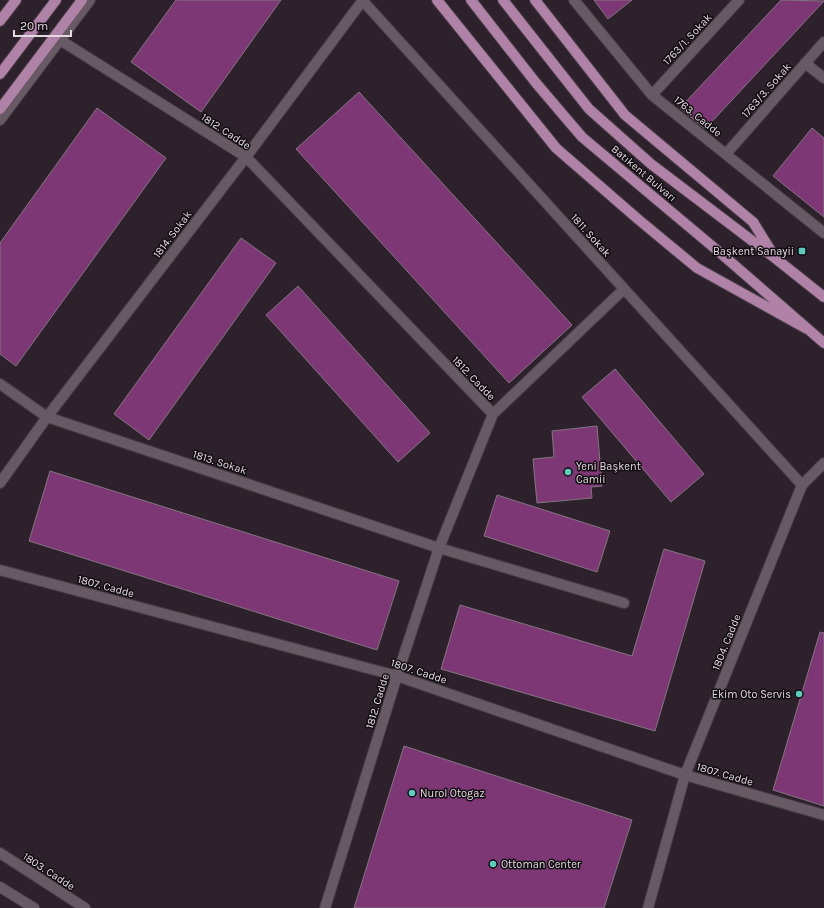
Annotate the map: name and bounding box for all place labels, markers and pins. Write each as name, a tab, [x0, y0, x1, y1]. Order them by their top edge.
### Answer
place label: Başkent Sanayii	[713, 245, 794, 258]
marker: Başkent Sanayii	[797, 246, 807, 256]
place label: Yeni Başkent Camii	[576, 460, 641, 486]
marker: Yeni Başkent Camii	[563, 467, 573, 477]
place label: Ekim Oto Servis	[712, 688, 791, 701]
marker: Ekim Oto Servis	[794, 689, 804, 699]
place label: Nurol Otogaz	[420, 787, 485, 800]
marker: Nurol Otogaz	[407, 788, 417, 798]
place label: Ottoman Center	[501, 858, 581, 871]
marker: Ottoman Center	[488, 859, 498, 869]

